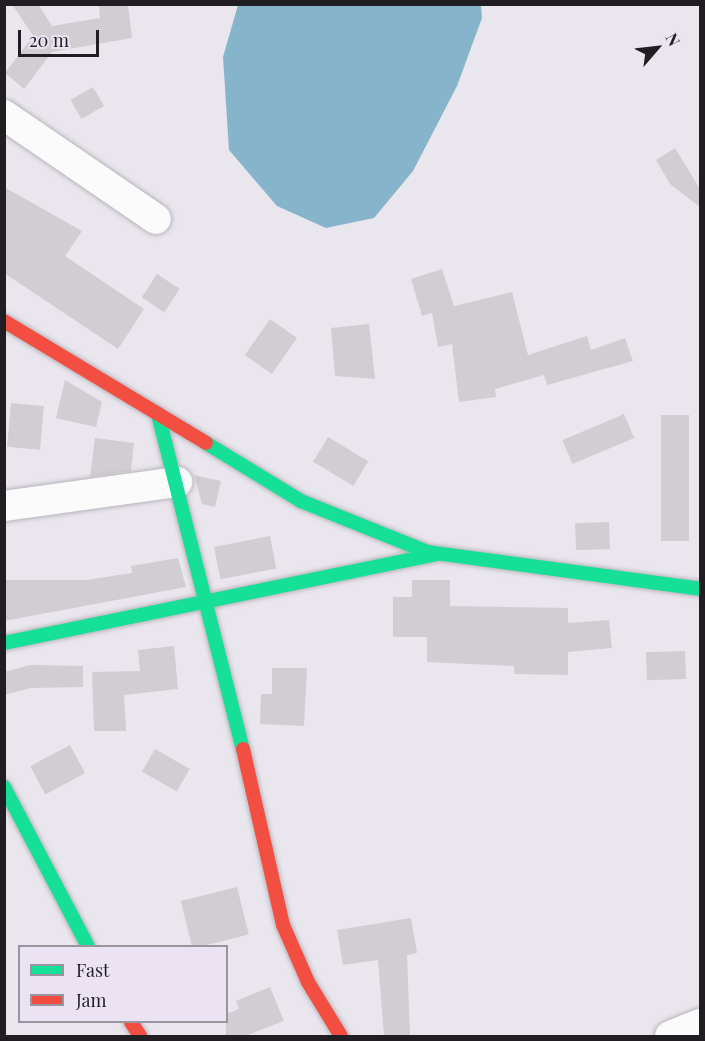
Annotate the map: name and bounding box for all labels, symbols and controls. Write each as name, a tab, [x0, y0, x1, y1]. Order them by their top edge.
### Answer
scale bar	[21, 18, 102, 56]
north arrow	[627, 18, 687, 78]
text: 20 m	[29, 28, 69, 52]
text: N	[661, 29, 685, 49]
legend	[18, 945, 228, 1023]
text: Fast	[76, 958, 109, 982]
text: Jam	[76, 988, 106, 1012]

